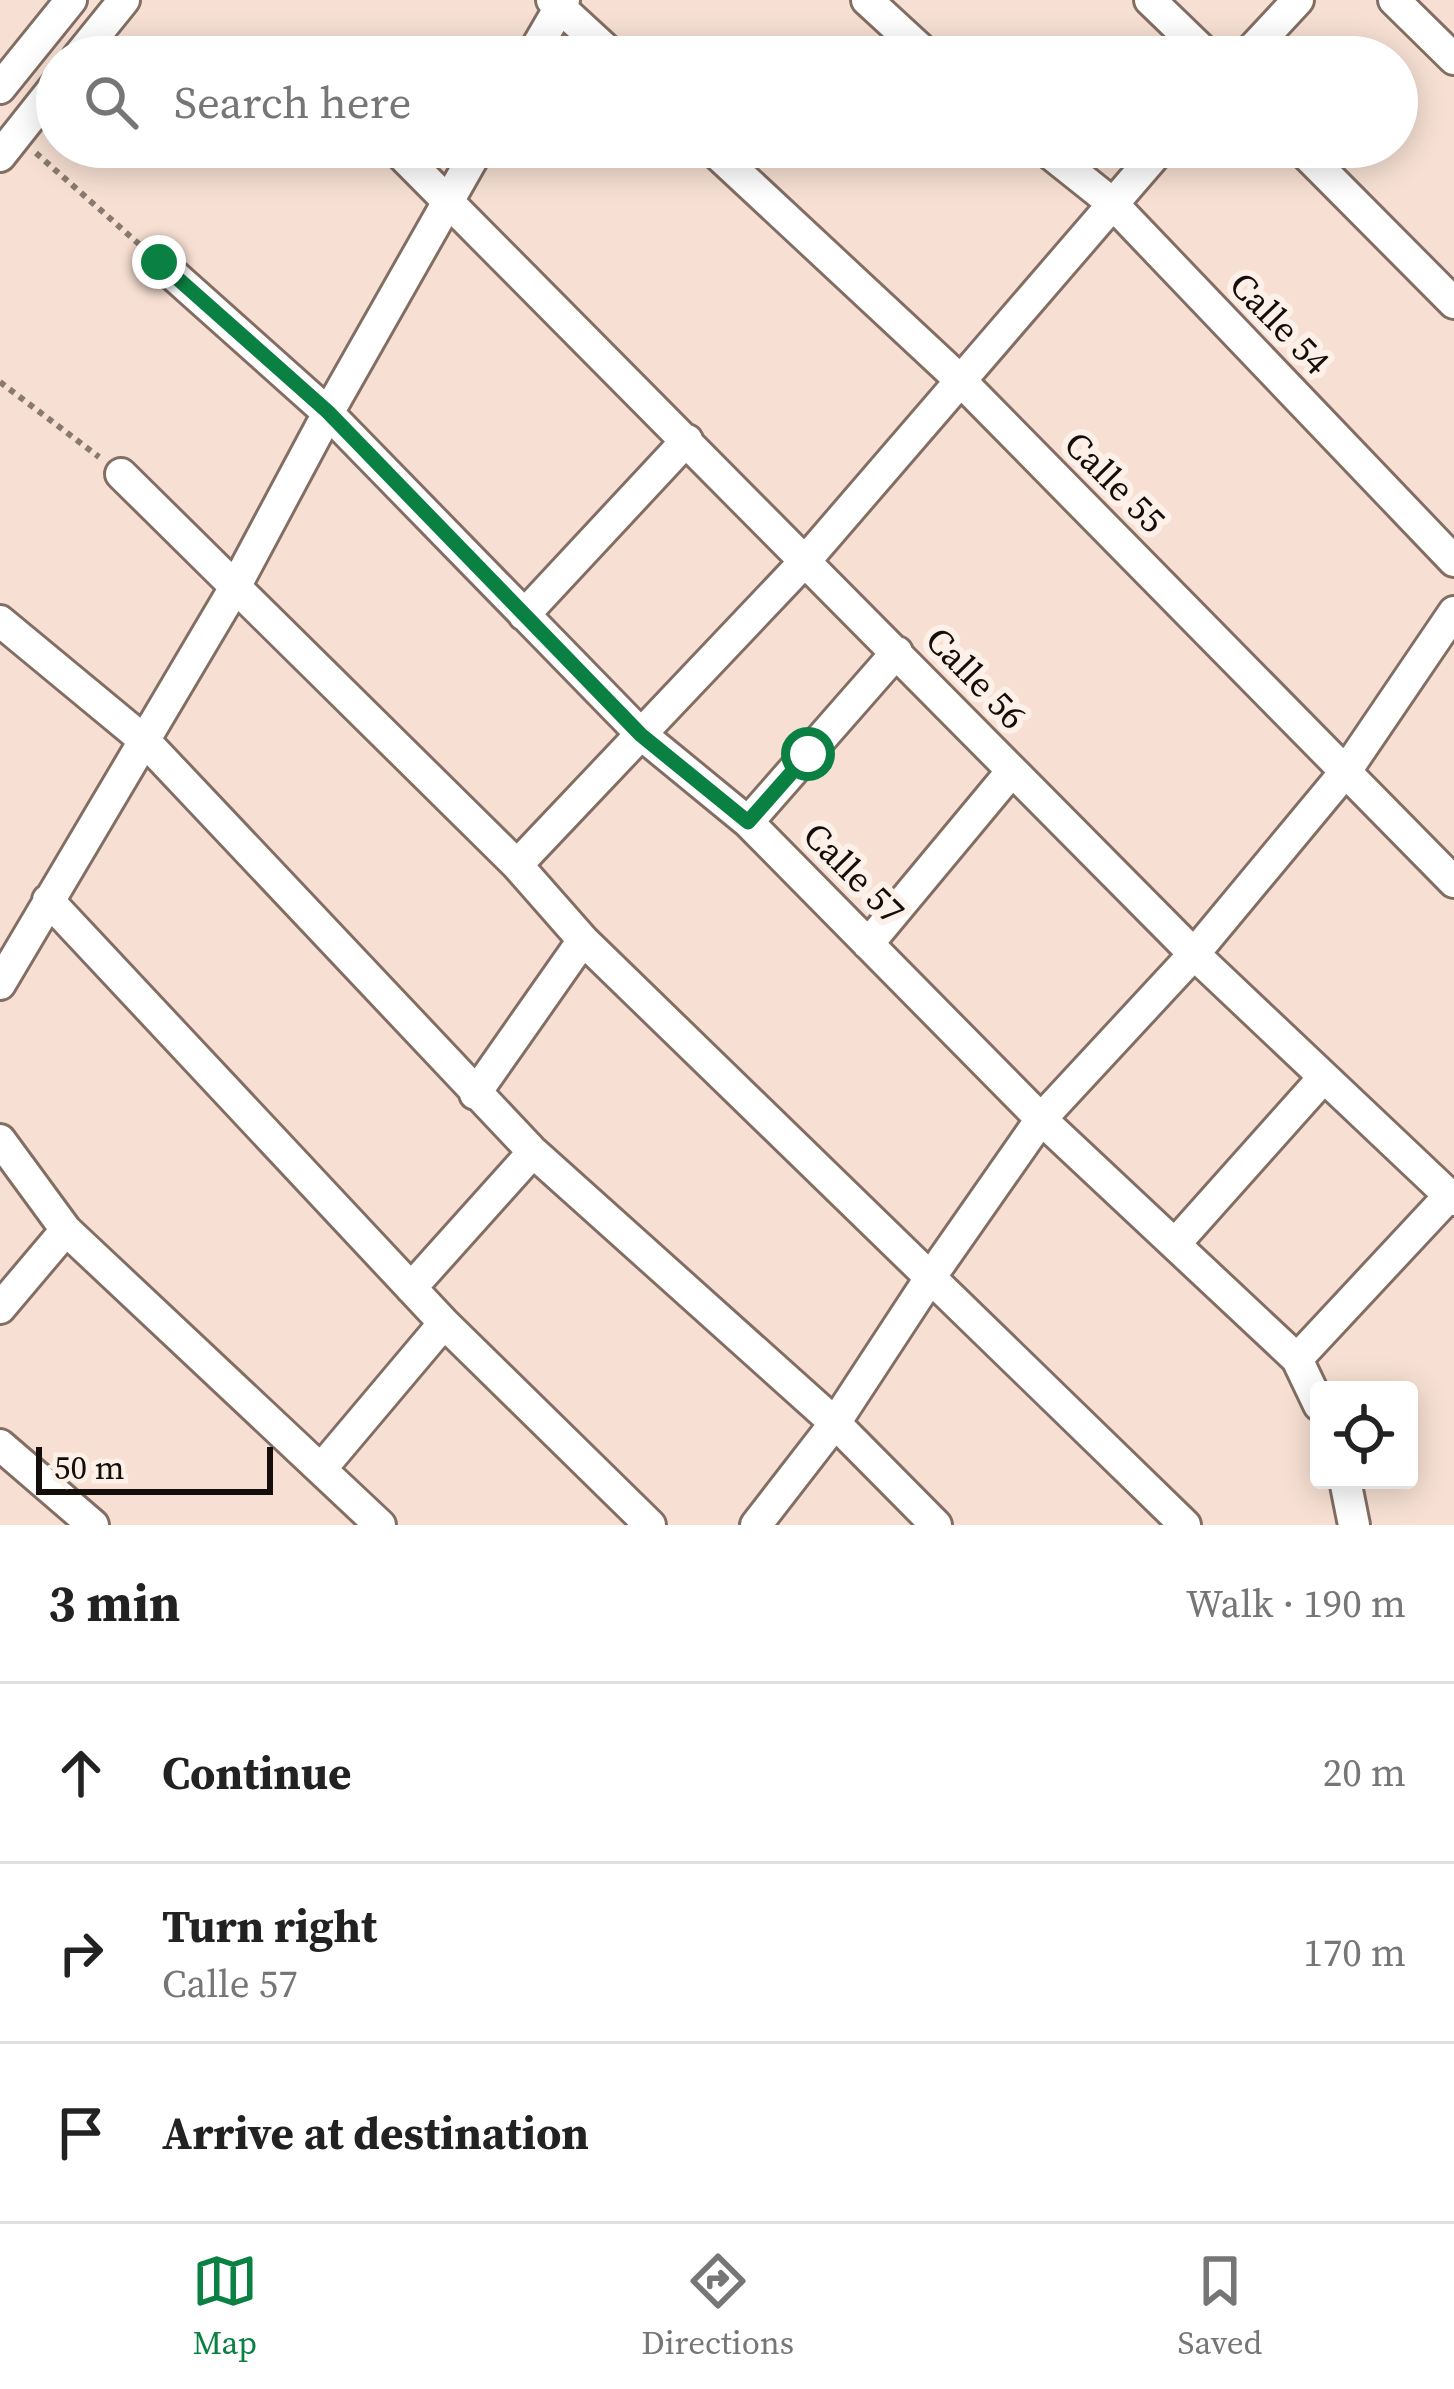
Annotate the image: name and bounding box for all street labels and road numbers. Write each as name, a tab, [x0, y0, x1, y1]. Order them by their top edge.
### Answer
street label: Calle 54	[1219, 261, 1341, 385]
street label: Calle 55	[1053, 420, 1177, 544]
street label: Calle 56	[915, 616, 1037, 740]
street label: Calle 57	[792, 811, 916, 935]

